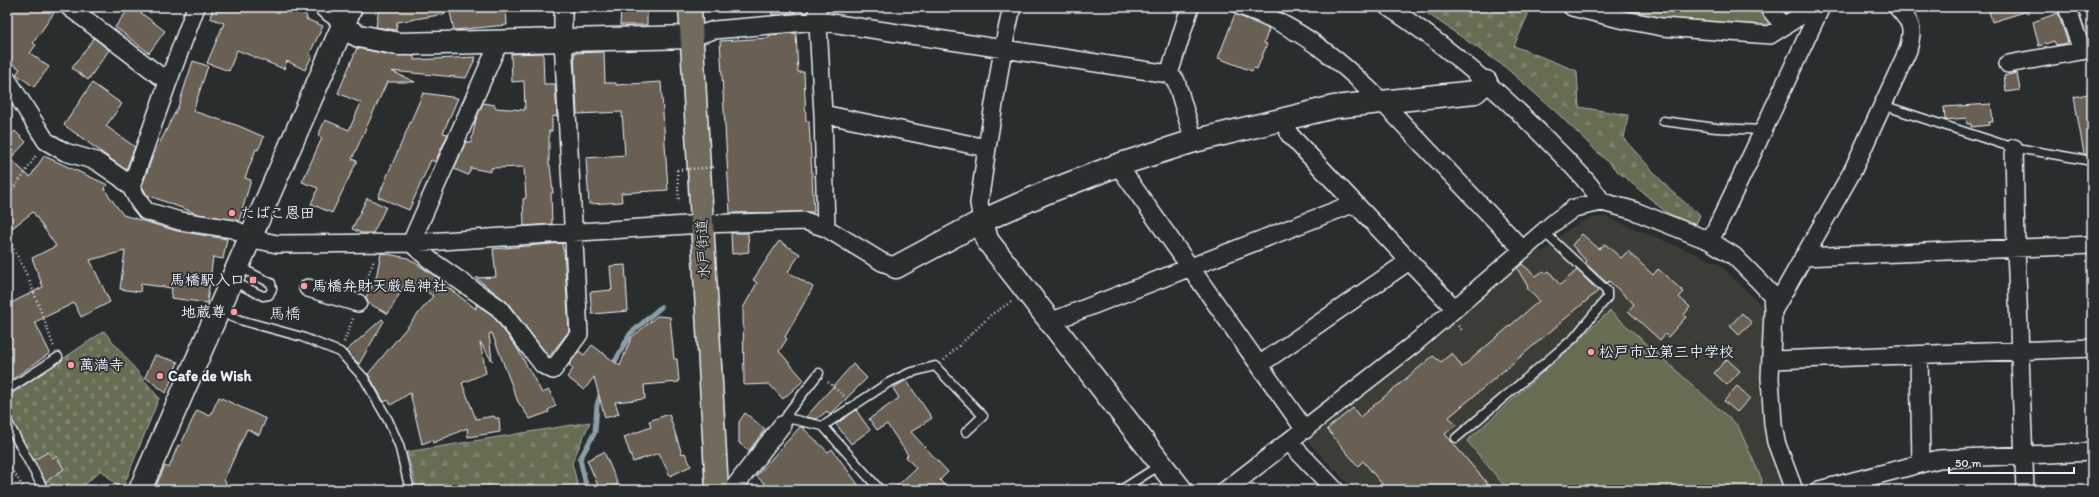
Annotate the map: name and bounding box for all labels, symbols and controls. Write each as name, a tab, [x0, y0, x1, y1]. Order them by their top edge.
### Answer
place label: たばこ恩田	[240, 204, 315, 222]
marker: たばこ恩田	[227, 208, 237, 218]
street label: 水戸街道	[692, 219, 714, 279]
place label: 馬橋駅入口	[170, 271, 245, 289]
marker: 馬橋駅入口	[248, 275, 258, 285]
place label: 馬橋弁財天厳島神社	[312, 277, 447, 295]
marker: 馬橋弁財天厳島神社	[299, 281, 309, 291]
place label: 地蔵尊	[181, 303, 226, 321]
district label: 馬橋	[269, 304, 301, 323]
marker: 地蔵尊	[229, 307, 239, 317]
place label: 松戸市立第三中学校	[1599, 343, 1734, 361]
marker: 松戸市立第三中学校	[1586, 347, 1596, 357]
place label: 萬満寺	[79, 356, 124, 374]
marker: 萬満寺	[66, 360, 76, 370]
place label: Cafe de Wish	[168, 367, 253, 385]
marker: Cafe de Wish	[155, 371, 165, 381]
scale bar	[1949, 449, 2074, 475]
text: 50 m	[1955, 456, 1981, 470]

